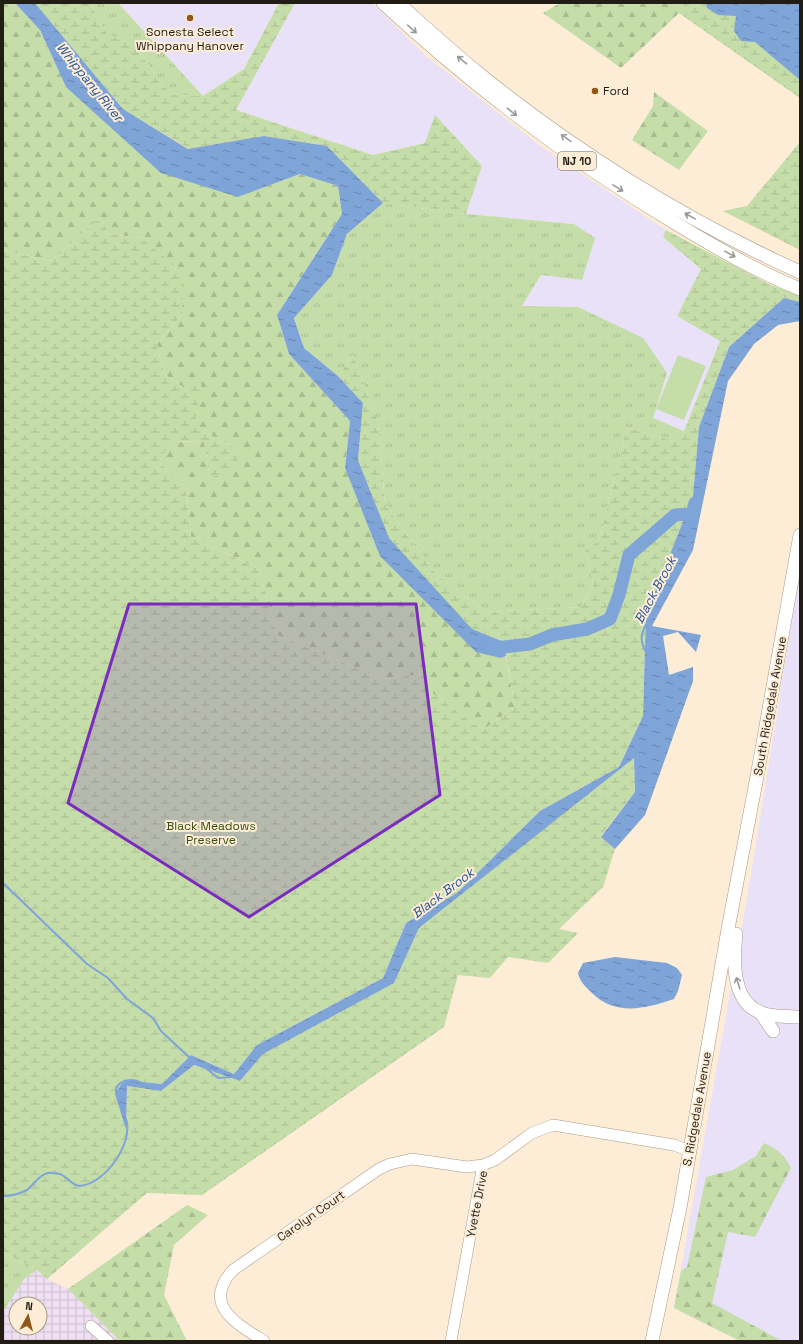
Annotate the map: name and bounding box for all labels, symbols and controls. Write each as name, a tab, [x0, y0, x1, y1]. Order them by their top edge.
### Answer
marker: Sonesta Select Whippany Hanover	[185, 13, 195, 23]
place label: Sonesta Select Whippany Hanover	[136, 24, 244, 54]
one-way arrow	[407, 25, 417, 34]
water label: Whippany River	[53, 39, 128, 127]
one-way arrow	[457, 55, 468, 64]
place label: Ford	[603, 83, 629, 99]
marker: Ford	[590, 86, 600, 96]
one-way arrow	[507, 108, 518, 117]
one-way arrow	[560, 134, 571, 142]
road number: NJ 10	[558, 152, 596, 170]
one-way arrow	[612, 184, 623, 192]
one-way arrow	[684, 212, 696, 220]
one-way arrow	[724, 251, 736, 259]
water label: Black Brook	[630, 552, 681, 626]
street label: South Ridgedale Avenue	[750, 635, 790, 777]
park label: Black Meadows Preserve	[166, 818, 256, 848]
water label: Black Brook	[409, 863, 479, 922]
one-way arrow	[734, 977, 741, 990]
street label: S. Ridgedale Avenue	[679, 1050, 715, 1168]
street label: Yvette Drive	[463, 1169, 491, 1239]
street label: Carolyn Court	[274, 1187, 348, 1245]
north arrow	[8, 1296, 48, 1336]
text: N	[25, 1299, 34, 1313]

